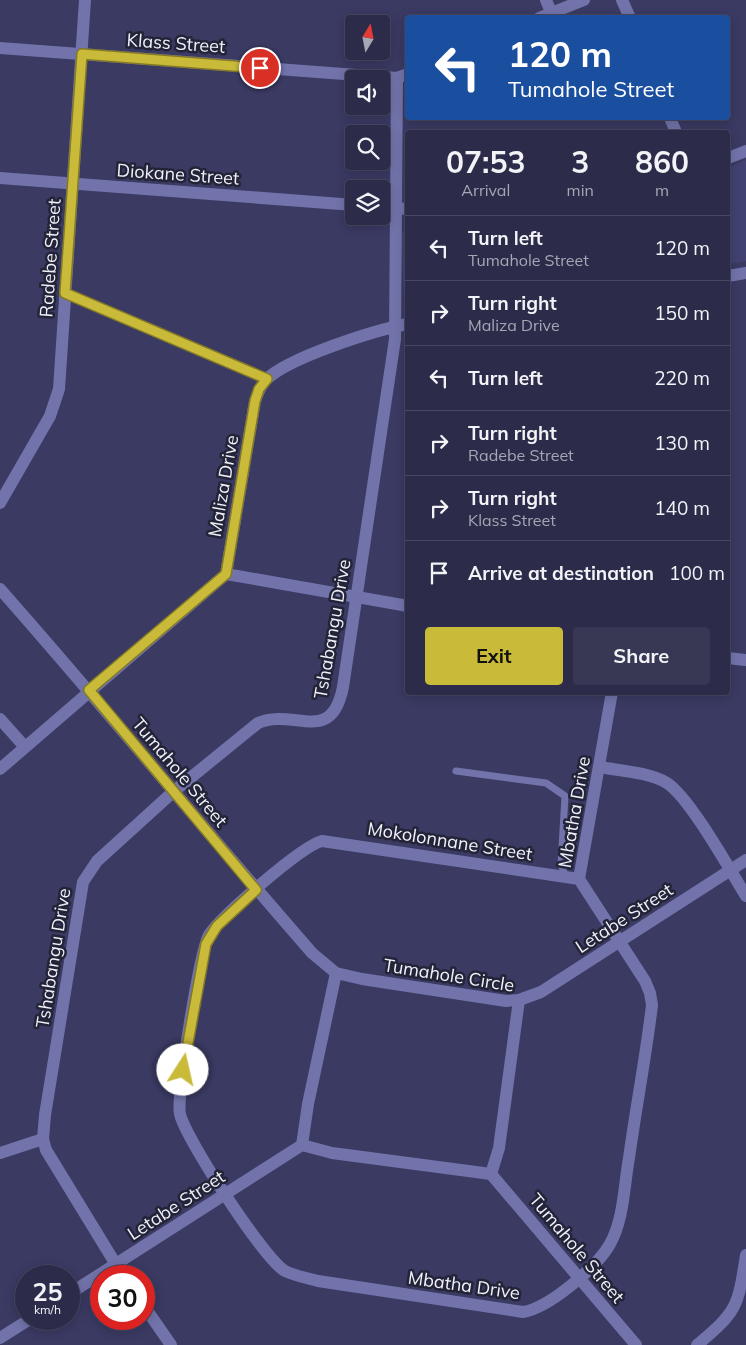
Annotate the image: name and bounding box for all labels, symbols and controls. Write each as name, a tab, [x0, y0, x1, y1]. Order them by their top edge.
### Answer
north arrow	[345, 15, 390, 60]
map controls	[345, 15, 390, 225]
street label: Klass Street	[126, 28, 226, 58]
text: 120 m	[508, 32, 612, 76]
icon: left	[425, 35, 490, 100]
pin	[239, 47, 281, 89]
icon: arrive	[246, 54, 274, 82]
button: sound	[345, 70, 390, 115]
text: Tumahole Street	[508, 75, 674, 103]
button: search	[345, 125, 390, 170]
text: 07:53	[446, 143, 526, 181]
text: 3	[571, 143, 589, 181]
text: 860	[635, 143, 689, 181]
street label: Diokane Street	[116, 158, 240, 190]
button: layers	[345, 180, 390, 225]
text: Arrival	[461, 180, 510, 200]
text: min	[567, 180, 594, 200]
text: m	[655, 180, 669, 200]
street label: Radebe Street	[34, 198, 66, 318]
text: Turn left	[468, 226, 543, 250]
icon: left	[425, 234, 453, 262]
text: 120 m	[654, 236, 710, 260]
text: Tumahole Street	[468, 250, 589, 270]
text: Turn right	[468, 291, 557, 315]
icon: right	[425, 299, 453, 327]
text: 150 m	[654, 301, 710, 325]
text: Maliza Drive	[468, 315, 560, 335]
icon: left	[425, 364, 453, 392]
text: Turn left	[468, 366, 543, 390]
text: 220 m	[654, 366, 710, 390]
text: Turn right	[468, 421, 557, 445]
icon: right	[425, 429, 453, 457]
text: 130 m	[654, 431, 710, 455]
street label: Maliza Drive	[203, 433, 243, 539]
text: Radebe Street	[468, 445, 574, 465]
text: Turn right	[468, 486, 557, 510]
icon: right	[425, 494, 453, 522]
text: 140 m	[654, 496, 710, 520]
text: Klass Street	[468, 510, 556, 530]
street label: Tshabangu Drive	[308, 557, 356, 701]
icon: arrive	[425, 559, 453, 587]
text: Arrive at destination	[468, 561, 654, 585]
text: 100 m	[669, 561, 725, 585]
button: Exit	[425, 627, 563, 685]
button: Share	[573, 627, 710, 685]
street label: Tumahole Street	[128, 713, 232, 831]
street label: Mbatha Drive	[553, 754, 595, 870]
street label: Mokolonnane Street	[366, 817, 534, 865]
street label: Letabe Street	[571, 878, 677, 958]
street label: Tshabangu Drive	[31, 886, 75, 1030]
street label: Tumahole Circle	[382, 953, 516, 997]
position arrow	[156, 1043, 208, 1095]
street label: Letabe Street	[123, 1165, 229, 1245]
street label: Tumahole Street	[525, 1189, 629, 1307]
speed limit sign: 30	[90, 1265, 155, 1330]
street label: Mbatha Drive	[407, 1266, 521, 1304]
text: 25	[32, 1276, 63, 1307]
text: km/h	[34, 1302, 61, 1317]

